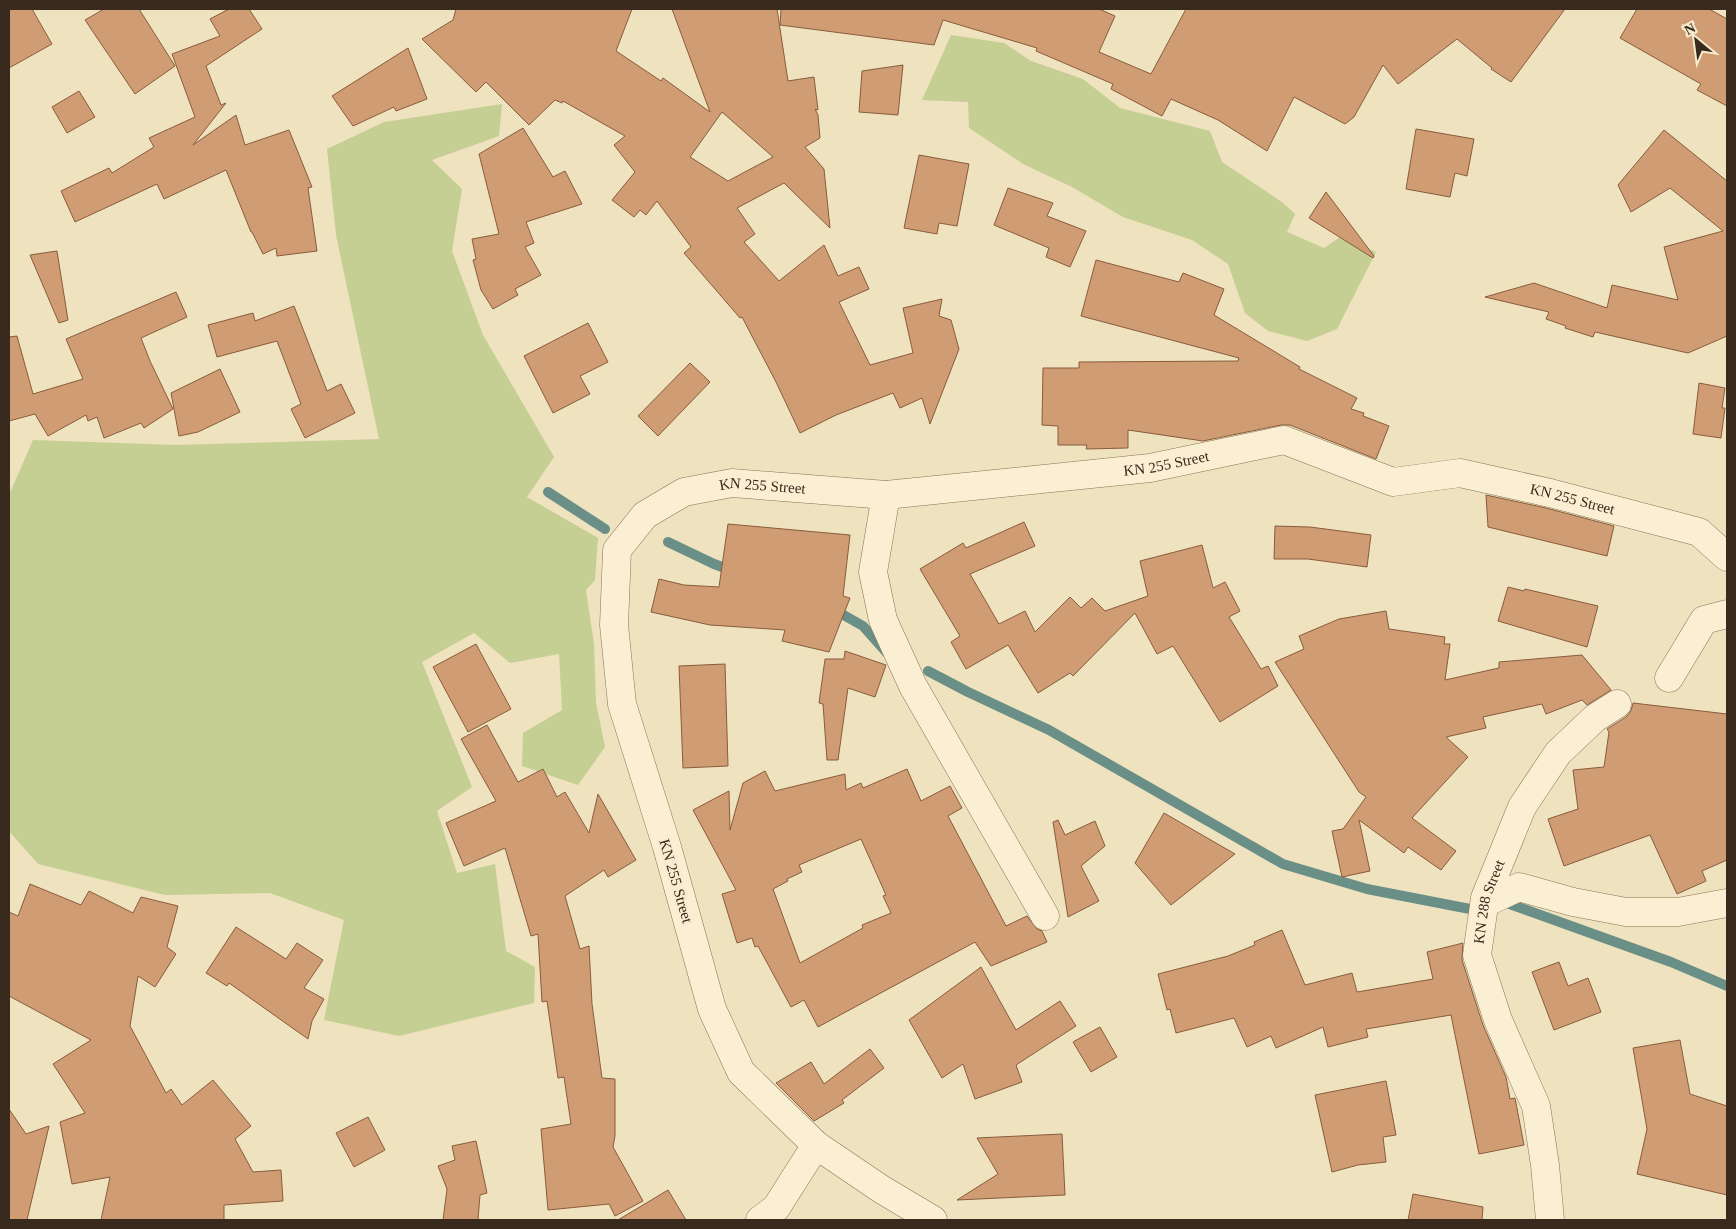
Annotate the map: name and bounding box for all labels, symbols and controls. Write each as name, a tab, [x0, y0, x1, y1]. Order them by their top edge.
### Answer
north arrow	[1671, 15, 1721, 65]
text: N	[1682, 20, 1698, 38]
street label: KN 255 Street	[1123, 448, 1211, 479]
street label: KN 255 Street	[718, 475, 807, 497]
street label: KN 255 Street	[1529, 481, 1617, 518]
street label: KN 255 Street	[656, 837, 696, 926]
street label: KN 288 Street	[1471, 857, 1508, 945]

